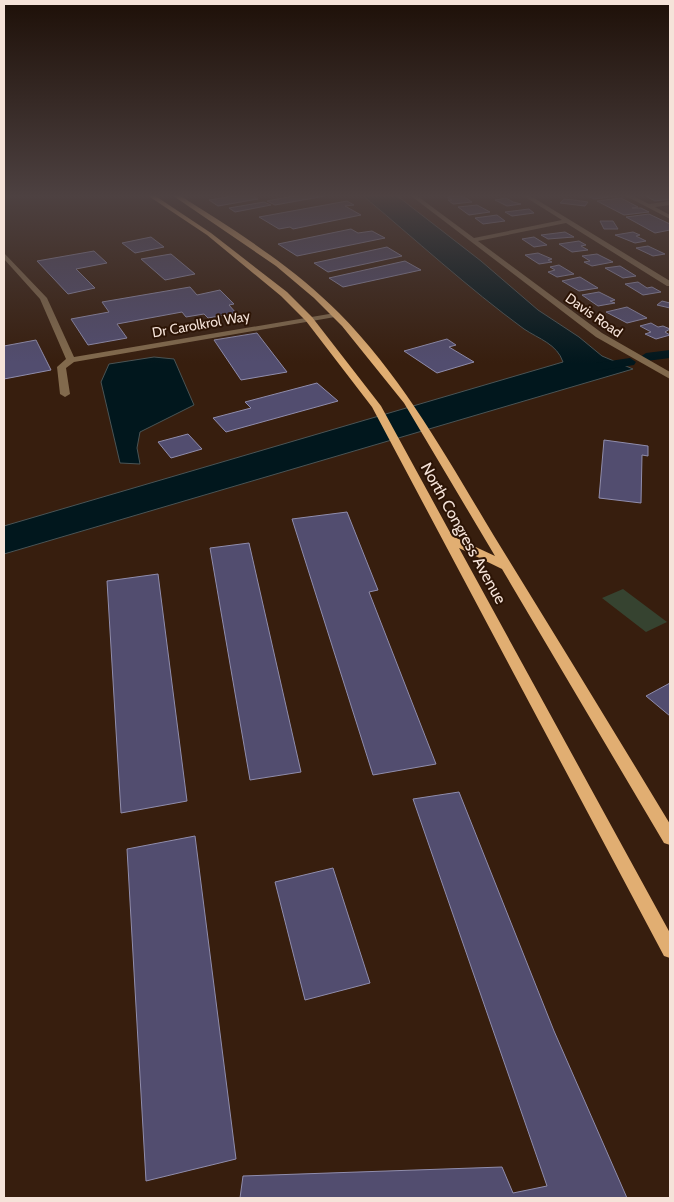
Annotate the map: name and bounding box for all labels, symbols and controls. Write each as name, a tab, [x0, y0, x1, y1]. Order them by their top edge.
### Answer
street label: Davis Road	[562, 289, 626, 341]
street label: Dr Carolkrol Way	[151, 307, 251, 341]
street label: North Congress Avenue	[417, 459, 510, 607]

